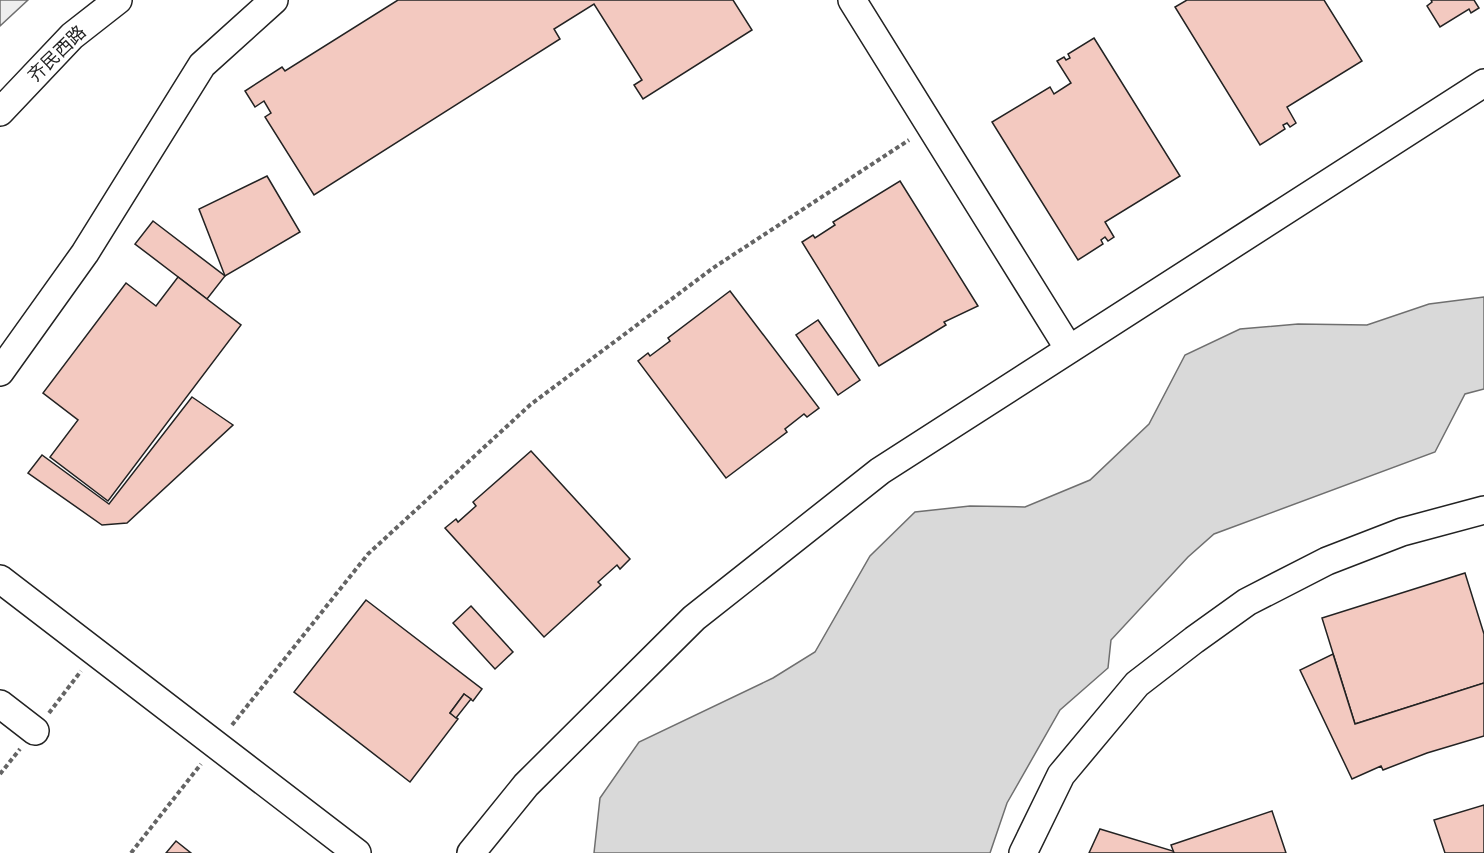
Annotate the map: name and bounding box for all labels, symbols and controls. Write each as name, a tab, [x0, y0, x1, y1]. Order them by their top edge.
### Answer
street label: 齐民西路	[23, 21, 91, 87]

